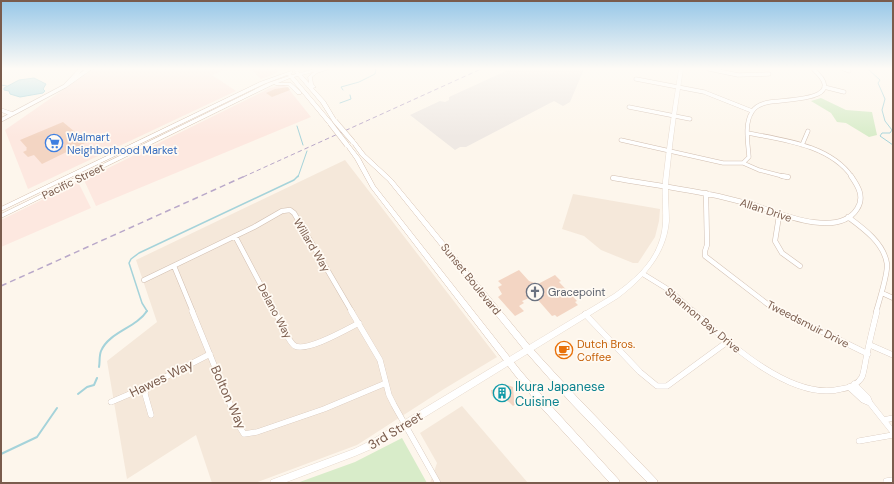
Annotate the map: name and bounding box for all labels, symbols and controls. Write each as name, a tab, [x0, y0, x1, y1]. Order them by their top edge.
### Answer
place label: Walmart Neighborhood Market	[67, 130, 177, 157]
supermarket icon: Walmart Neighborhood Market	[44, 133, 64, 153]
street label: Pacific Street	[40, 160, 106, 202]
street label: Allan Drive	[738, 195, 794, 225]
street label: Willard Way	[291, 216, 333, 274]
street label: Sunset Boulevard	[438, 240, 504, 318]
street label: Delano Way	[255, 281, 295, 341]
church icon: Gracepoint	[525, 282, 545, 302]
street label: Shannon Bay Drive	[662, 284, 744, 356]
place label: Gracepoint	[548, 285, 606, 299]
street label: Tweedsmuir Drive	[765, 297, 851, 351]
place label: Dutch Bros. Coffee	[577, 337, 635, 364]
cafe icon: Dutch Bros. Coffee	[554, 340, 574, 360]
street label: Hawes Way	[127, 356, 196, 401]
street label: Bolton Way	[207, 363, 250, 432]
place label: Ikura Japanese Cuisine	[515, 378, 605, 410]
building icon: Ikura Japanese Cuisine	[492, 383, 512, 403]
street label: 3rd Street	[365, 408, 426, 453]

